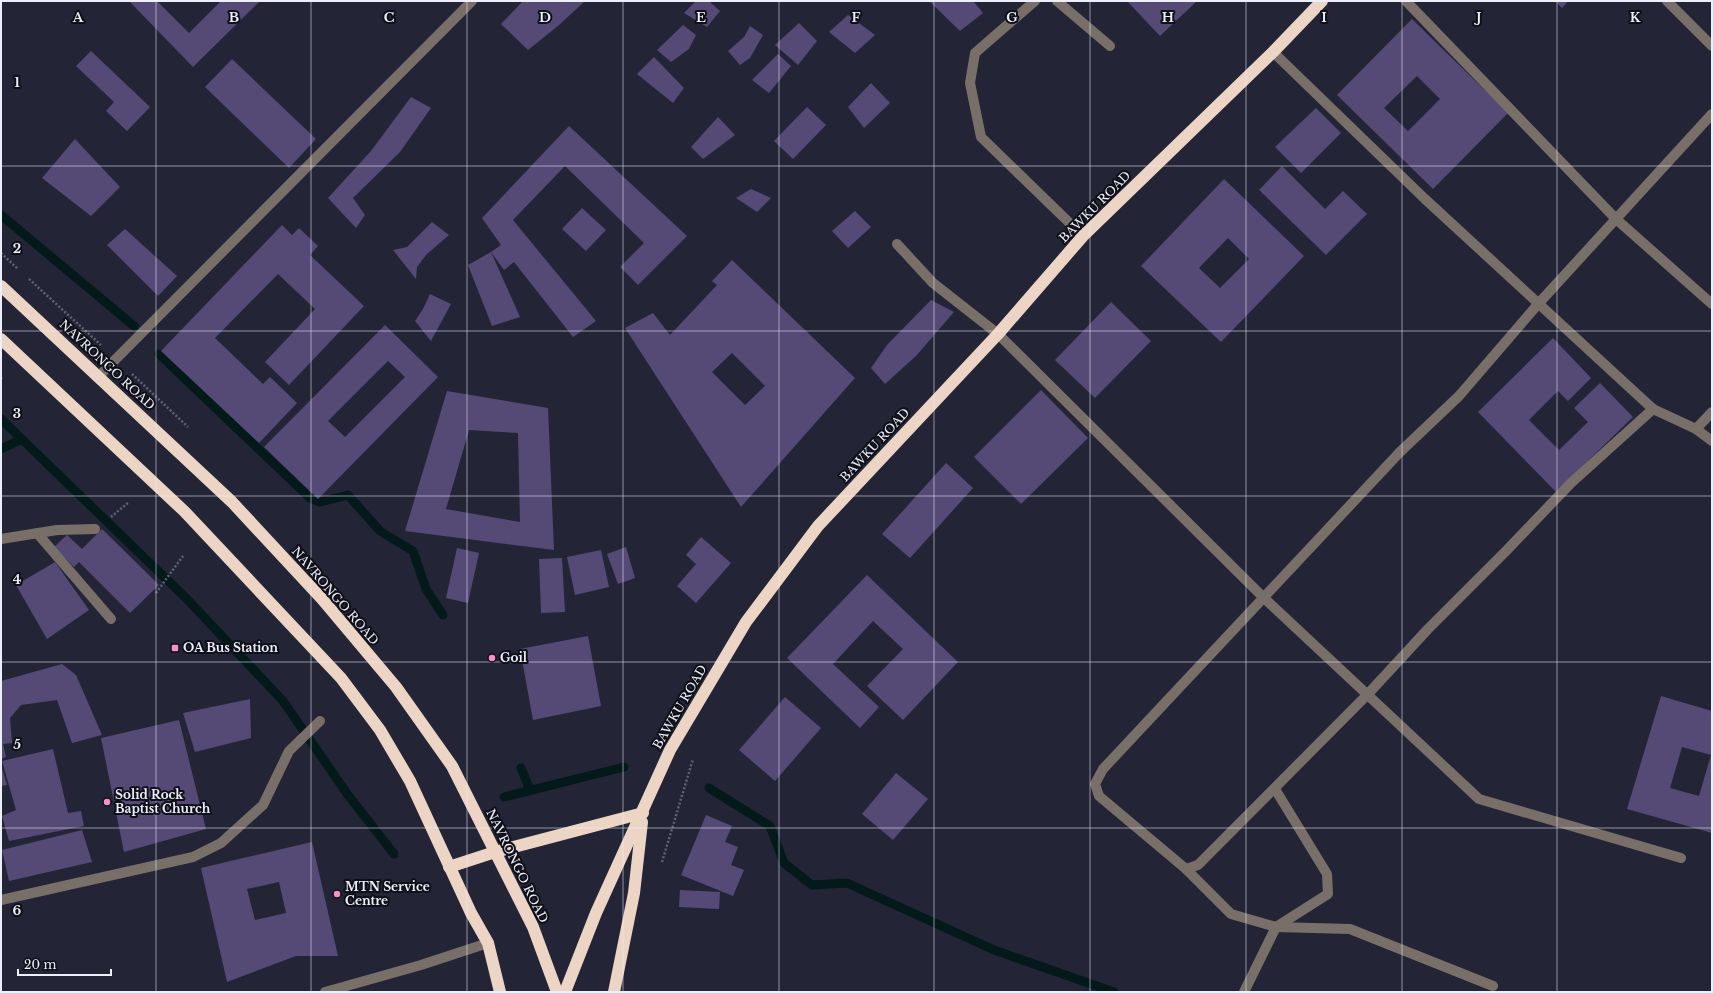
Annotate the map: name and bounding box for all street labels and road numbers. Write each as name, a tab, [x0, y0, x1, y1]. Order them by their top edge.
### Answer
street label: BAWKU ROAD	[1056, 168, 1133, 245]
street label: NAVRONGO ROAD	[57, 317, 158, 413]
street label: BAWKU ROAD	[837, 405, 912, 484]
street label: NAVRONGO ROAD	[289, 544, 382, 648]
street label: BAWKU ROAD	[649, 662, 710, 752]
street label: NAVRONGO ROAD	[483, 806, 552, 925]

